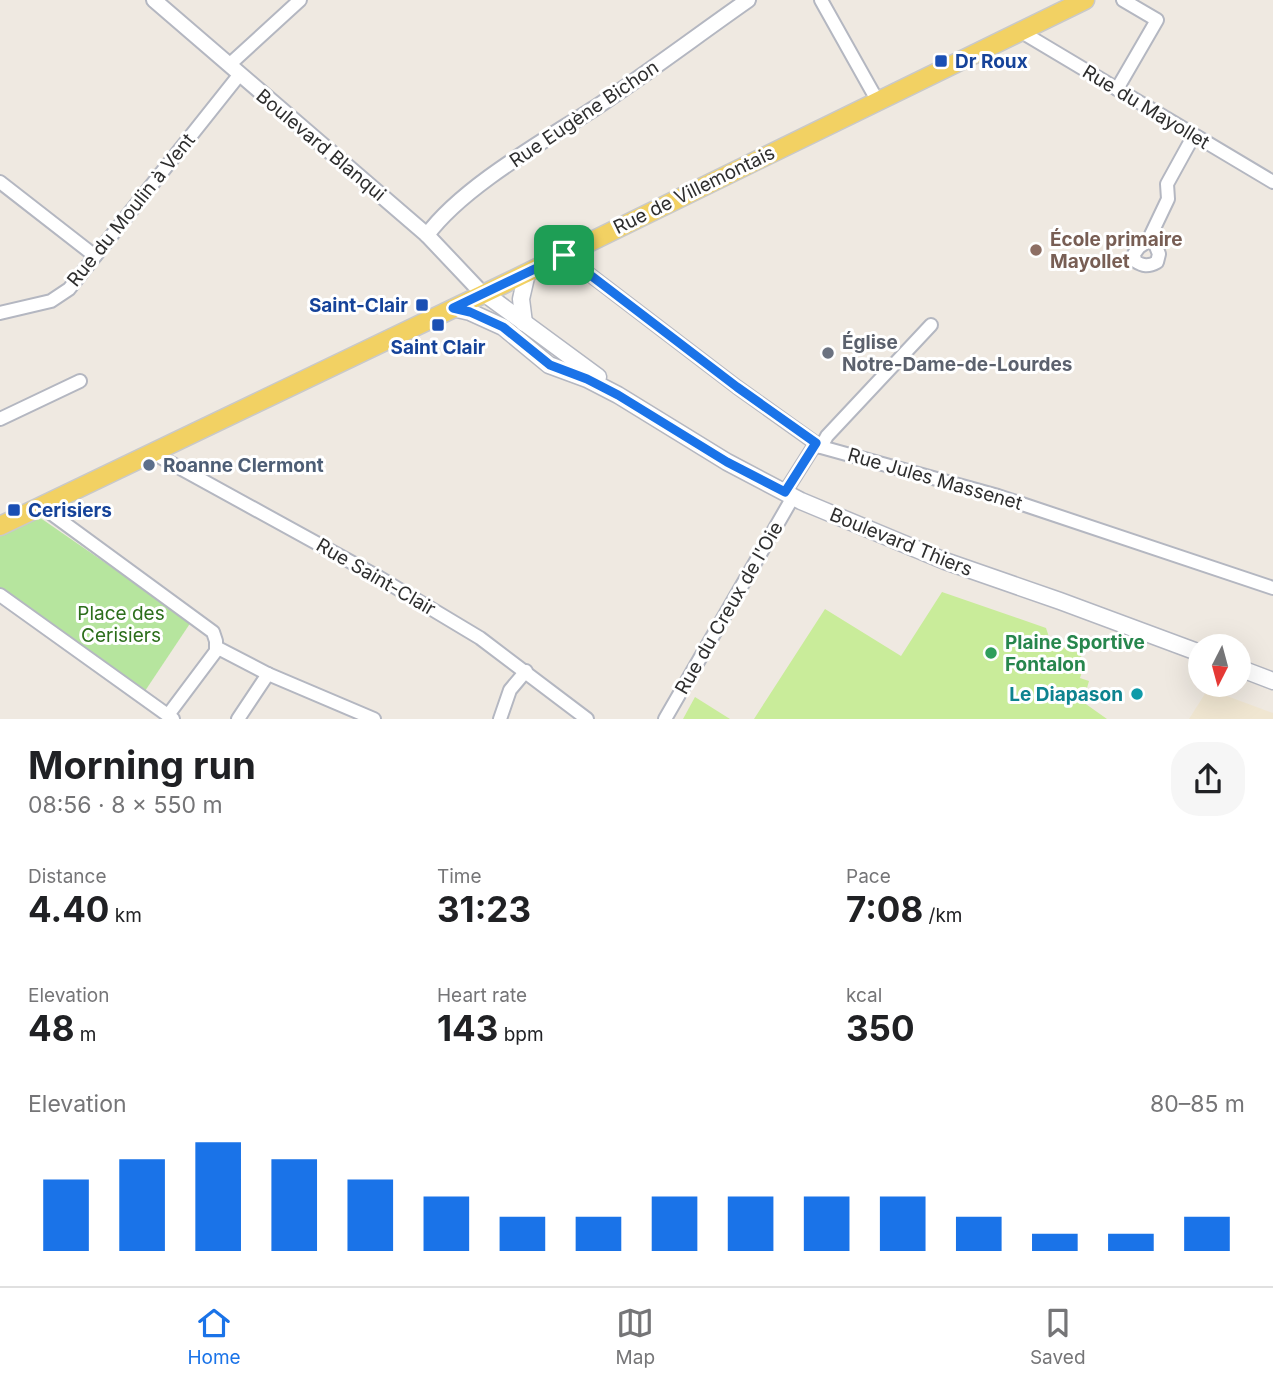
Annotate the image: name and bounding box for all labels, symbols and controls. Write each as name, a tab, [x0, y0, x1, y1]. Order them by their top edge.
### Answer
place label: Dr Roux	[955, 50, 1028, 73]
marker: Dr Roux	[933, 53, 949, 69]
street label: Rue Eugène Bichon	[505, 56, 663, 172]
street label: Rue du Mayollet	[1078, 60, 1214, 154]
street label: Boulevard Blanqui	[252, 84, 390, 206]
street label: Rue du Moulin à Vent	[62, 129, 200, 291]
street label: Rue de Villemontais	[609, 141, 779, 239]
pin	[534, 225, 594, 285]
place label: École primaire Mayollet	[1050, 228, 1182, 273]
icon: arrive	[545, 236, 583, 274]
marker: École primaire Mayollet	[1028, 242, 1044, 258]
place label: Saint-Clair	[309, 294, 408, 317]
marker: Saint-Clair	[414, 297, 430, 313]
marker: Saint Clair	[430, 317, 446, 333]
place label: Église Notre-Dame-de-Lourdes	[842, 331, 1073, 376]
place label: Saint Clair	[390, 336, 486, 359]
marker: Église Notre-Dame-de-Lourdes	[820, 345, 836, 361]
street label: Rue Jules Massenet	[845, 443, 1025, 515]
place label: Roanne Clermont	[163, 454, 324, 477]
marker: Roanne Clermont	[141, 457, 157, 473]
place label: Cerisiers	[28, 499, 112, 522]
marker: Cerisiers	[6, 502, 22, 518]
street label: Boulevard Thiers	[826, 503, 976, 581]
street label: Rue du Creux de l'Oie	[670, 518, 788, 698]
street label: Rue Saint-Clair	[312, 534, 440, 620]
park label: Place des Cerisiers	[77, 602, 165, 647]
place label: Plaine Sportive Fontalon	[1005, 631, 1145, 676]
north arrow	[1188, 634, 1251, 696]
map controls	[1188, 634, 1251, 697]
marker: Plaine Sportive Fontalon	[983, 645, 999, 661]
place label: Le Diapason	[1009, 683, 1123, 706]
marker: Le Diapason	[1129, 686, 1145, 702]
text: Morning run	[28, 742, 256, 788]
button: share	[1171, 742, 1245, 816]
text: 08:56 · 8 × 550 m	[28, 791, 223, 819]
text: Distance	[28, 865, 106, 888]
text: Time	[437, 865, 482, 888]
text: Pace	[846, 865, 891, 888]
text: 4.40	[28, 888, 109, 930]
text: 31:23	[437, 888, 531, 930]
text: 7:08	[846, 888, 923, 930]
text: km	[109, 904, 142, 927]
text: /km	[923, 904, 963, 927]
text: Elevation	[28, 984, 109, 1007]
text: Heart rate	[437, 984, 527, 1007]
text: kcal	[846, 984, 882, 1007]
text: 48	[28, 1007, 74, 1049]
text: 143	[437, 1007, 498, 1049]
text: 350	[846, 1007, 915, 1049]
text: m	[74, 1023, 96, 1046]
text: bpm	[498, 1023, 544, 1046]
text: Elevation	[28, 1090, 127, 1118]
text: 80–85 m	[1150, 1090, 1245, 1118]
tab: Home	[187, 1304, 241, 1369]
tab: Map	[616, 1304, 655, 1369]
tab: Saved	[1030, 1304, 1086, 1369]

